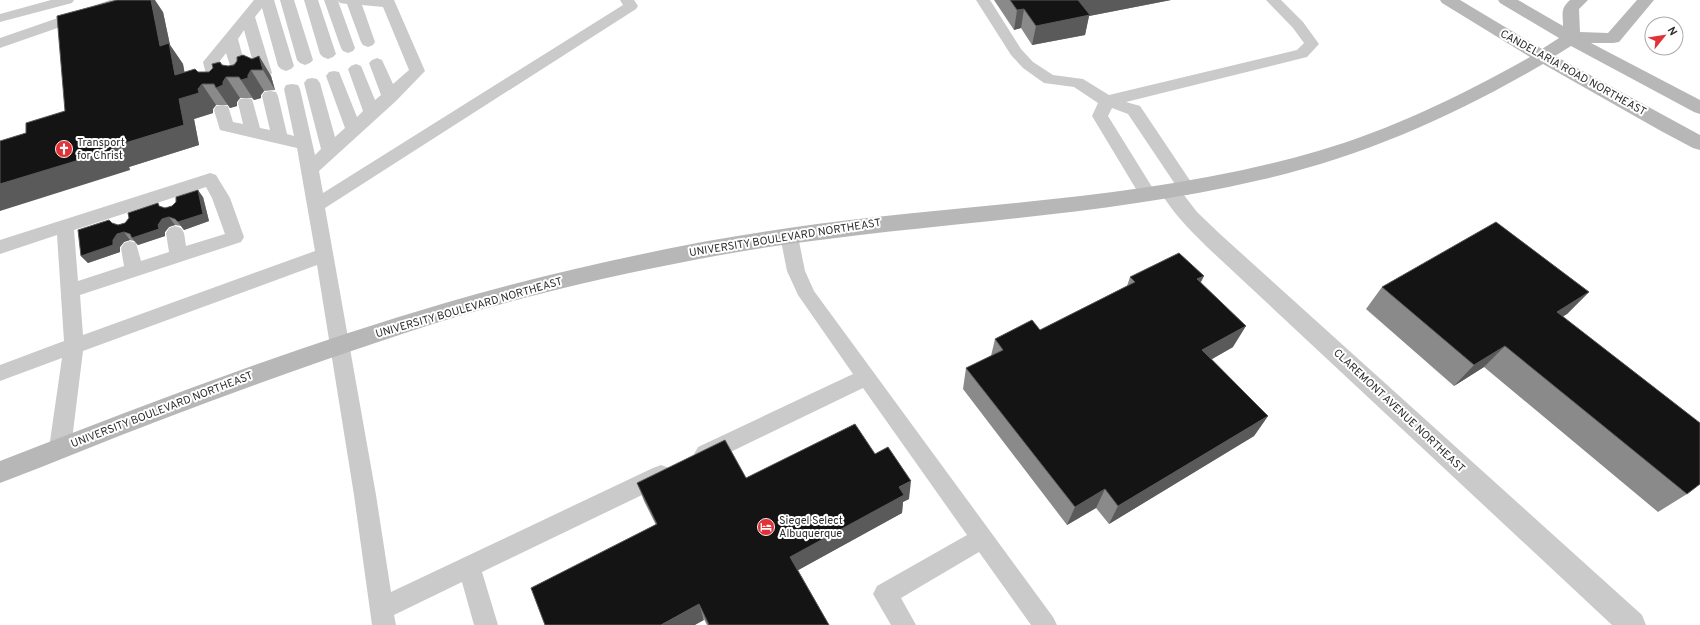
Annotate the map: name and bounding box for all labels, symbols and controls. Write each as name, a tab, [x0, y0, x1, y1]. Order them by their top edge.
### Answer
north arrow	[1644, 16, 1684, 56]
text: N	[1664, 25, 1680, 38]
street label: CANDELARIA ROAD NORTHEAST	[1497, 27, 1649, 119]
place label: Transport for Christ	[77, 136, 125, 163]
church icon: Transport for Christ	[54, 139, 74, 159]
street label: UNIVERSITY BOULEVARD NORTHEAST	[688, 216, 882, 260]
street label: UNIVERSITY BOULEVARD NORTHEAST	[374, 275, 564, 341]
street label: CLAREMONT AVENUE NORTHEAST	[1330, 346, 1468, 476]
street label: UNIVERSITY BOULEVARD NORTHEAST	[69, 369, 255, 451]
place label: Siegel Select Albuquerque	[779, 514, 843, 541]
hotel icon: Siegel Select Albuquerque	[756, 517, 776, 537]

